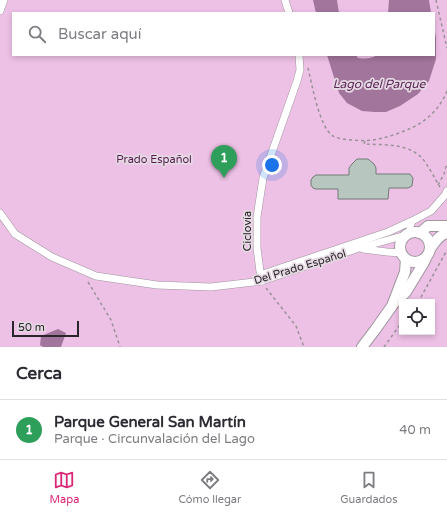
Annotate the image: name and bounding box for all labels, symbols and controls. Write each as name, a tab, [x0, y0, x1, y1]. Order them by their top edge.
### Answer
search box	[12, 12, 435, 56]
icon: search	[26, 23, 48, 45]
text: Buscar aquí	[58, 25, 141, 43]
water label: Lago del Parque	[333, 77, 427, 91]
pin: 1	[211, 145, 237, 178]
park label: Prado Español	[116, 153, 192, 166]
your location	[262, 155, 282, 175]
street label: Ciclovía	[241, 211, 254, 251]
street label: Del Prado Español	[252, 247, 348, 287]
map controls	[399, 299, 435, 335]
button: locate	[399, 299, 435, 335]
scale bar	[12, 319, 79, 338]
text: 50 m	[18, 321, 45, 334]
text: Cerca	[16, 363, 62, 384]
text: Parque General San Martín	[54, 413, 246, 431]
text: 1	[25, 422, 33, 438]
text: 40 m	[399, 422, 431, 438]
text: Parque · Circunvalación del Lago	[54, 431, 255, 447]
tab: Mapa	[49, 469, 79, 506]
tab: Cómo llegar	[178, 469, 241, 506]
tab: Guardados	[340, 469, 398, 506]

